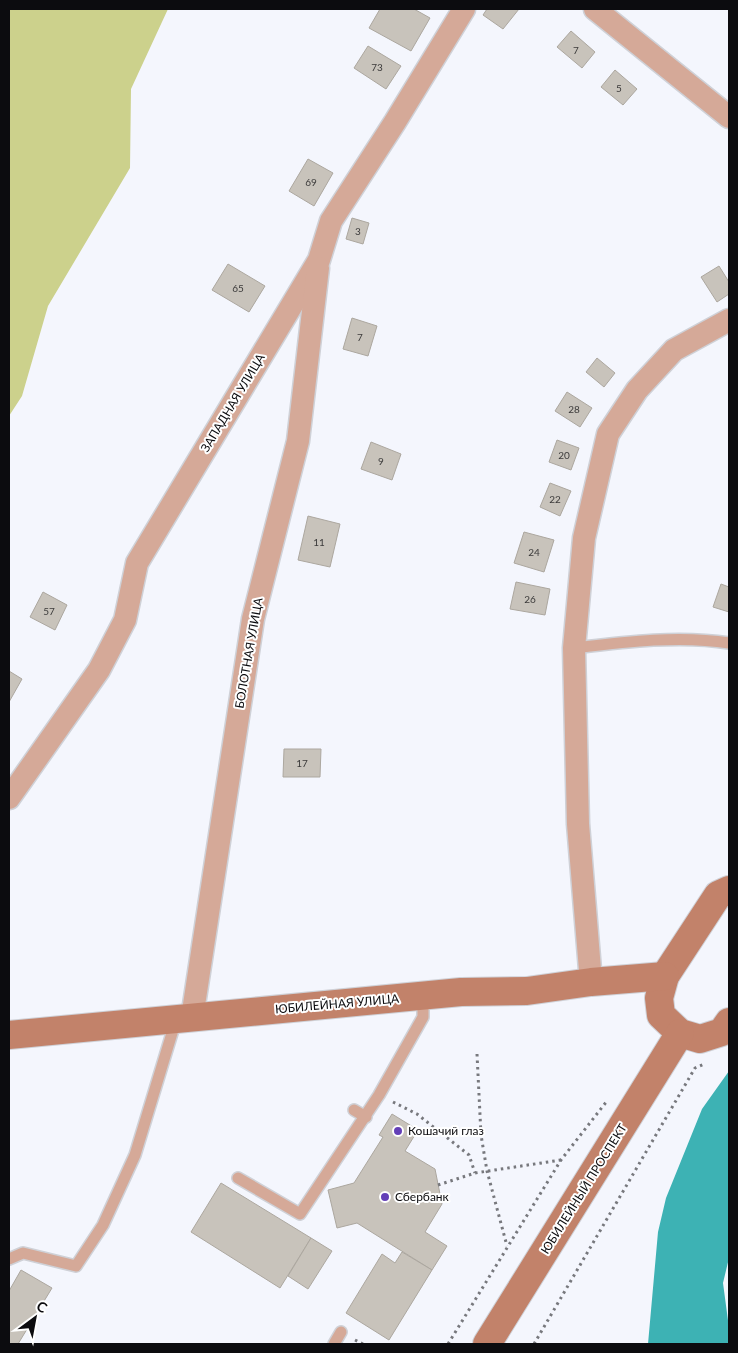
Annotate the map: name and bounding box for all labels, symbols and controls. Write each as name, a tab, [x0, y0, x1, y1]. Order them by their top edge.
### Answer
house number: 7	[573, 44, 579, 56]
house number: 73	[371, 61, 383, 73]
house number: 5	[616, 82, 622, 94]
house number: 69	[305, 176, 317, 188]
house number: 3	[355, 225, 361, 237]
house number: 65	[232, 282, 244, 294]
house number: 7	[357, 331, 363, 343]
street label: ЗАПАДНАЯ УЛИЦА	[197, 350, 268, 455]
house number: 28	[568, 403, 580, 415]
house number: 20	[558, 449, 570, 461]
house number: 9	[378, 455, 384, 467]
house number: 22	[549, 493, 561, 505]
house number: 11	[313, 536, 325, 548]
house number: 24	[528, 546, 540, 558]
house number: 26	[524, 593, 536, 605]
street label: БОЛОТНАЯ УЛИЦА	[231, 595, 266, 710]
house number: 57	[43, 605, 55, 617]
house number: 17	[296, 757, 308, 769]
street label: ЮБИЛЕЙНАЯ УЛИЦА	[274, 991, 400, 1016]
street label: ЮБИЛЕЙНЫЙ ПРОСПЕКТ	[537, 1121, 630, 1257]
place label: Кошачий глаз	[408, 1123, 484, 1138]
marker: Кошачий глаз	[392, 1125, 404, 1137]
place label: Сбербанк	[395, 1189, 450, 1204]
marker: Сбербанк	[379, 1191, 391, 1203]
north arrow	[10, 1293, 60, 1343]
text: С	[34, 1297, 51, 1317]

